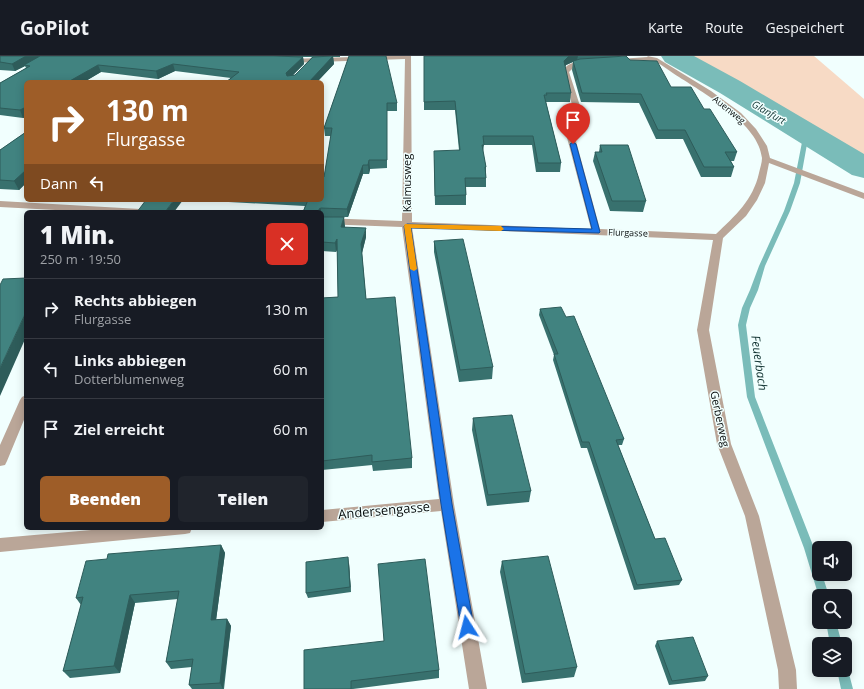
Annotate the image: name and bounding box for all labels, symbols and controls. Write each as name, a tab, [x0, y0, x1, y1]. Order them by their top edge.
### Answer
text: GoPilot	[20, 15, 89, 41]
text: Karte	[648, 18, 683, 37]
text: Route	[705, 18, 743, 37]
text: Gespeichert	[765, 18, 844, 37]
text: 130 m	[106, 91, 189, 129]
street label: Auenweg	[710, 92, 749, 127]
icon: right	[40, 96, 92, 148]
water label: Glanfurt	[750, 97, 789, 128]
pin	[556, 103, 590, 144]
icon: arrive	[562, 109, 584, 131]
text: Flurgasse	[106, 127, 185, 151]
street label: Kalmusweg	[399, 154, 414, 212]
icon: left	[86, 172, 108, 194]
text: Dann	[40, 173, 78, 193]
text: 1 Min.	[40, 218, 114, 251]
button: close	[266, 223, 308, 265]
street label: Flurgasse	[608, 225, 648, 240]
text: 250 m · 19:50	[40, 250, 121, 268]
text: Rechts abbiegen	[74, 290, 197, 310]
icon: right	[40, 298, 62, 320]
text: 130 m	[264, 299, 308, 319]
text: Flurgasse	[74, 310, 131, 328]
water label: Feuerbach	[747, 334, 772, 392]
text: Links abbiegen	[74, 350, 186, 370]
icon: left	[40, 358, 62, 380]
text: 60 m	[273, 359, 308, 379]
text: Dotterblumenweg	[74, 370, 184, 388]
street label: Gerberweg	[707, 390, 734, 448]
icon: arrive	[40, 418, 62, 440]
text: Ziel erreicht	[74, 419, 165, 439]
text: 60 m	[273, 419, 308, 439]
button: Beenden	[40, 476, 170, 522]
button: Teilen	[178, 476, 308, 522]
street label: Andersengasse	[337, 497, 431, 523]
map controls	[812, 541, 852, 677]
button: sound	[812, 541, 852, 581]
button: search	[812, 589, 852, 629]
position arrow	[446, 606, 488, 648]
button: layers	[812, 637, 852, 677]

